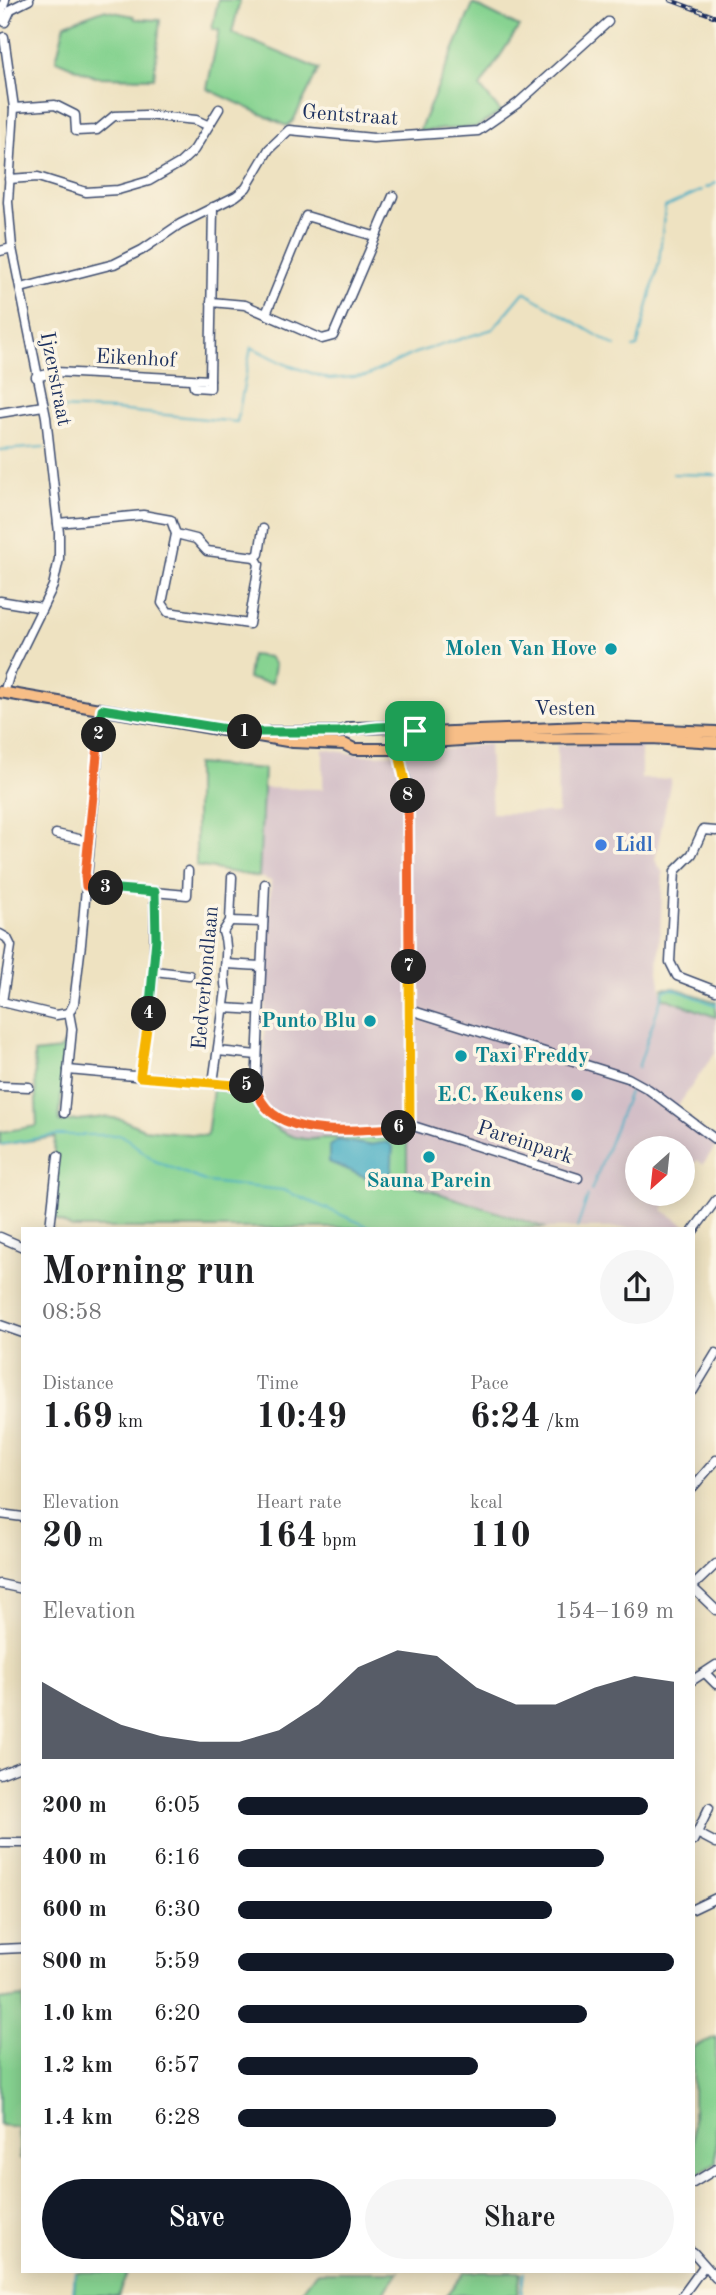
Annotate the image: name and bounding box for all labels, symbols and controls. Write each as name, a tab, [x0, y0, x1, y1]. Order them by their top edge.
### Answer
street label: Gentstraat	[301, 102, 399, 130]
street label: Ijzerstraat	[36, 330, 74, 428]
street label: Eikenhof	[95, 346, 178, 372]
place label: Molen Van Hove	[445, 639, 597, 660]
marker: Molen Van Hove	[603, 641, 619, 657]
street label: Vesten	[534, 699, 596, 720]
pin	[385, 701, 445, 761]
icon: arrive	[396, 712, 434, 750]
pin: 1	[228, 714, 262, 750]
pin: 2	[82, 718, 116, 752]
text: 1	[239, 722, 250, 741]
text: 2	[93, 725, 104, 744]
pin: 8	[390, 778, 426, 814]
text: 8	[402, 786, 413, 805]
place label: Lidl	[615, 835, 653, 856]
marker: Lidl	[593, 837, 609, 853]
pin: 3	[88, 870, 124, 906]
text: 3	[100, 878, 111, 897]
street label: Eedverbondlaan	[189, 905, 223, 1051]
pin: 7	[392, 950, 426, 984]
text: 7	[403, 957, 414, 976]
pin: 4	[132, 996, 166, 1032]
text: 4	[143, 1004, 154, 1023]
place label: Punto Blu	[261, 1011, 356, 1032]
marker: Punto Blu	[362, 1013, 378, 1029]
place label: Taxi Freddy	[475, 1046, 589, 1067]
marker: Taxi Freddy	[453, 1048, 469, 1064]
pin: 5	[230, 1068, 264, 1104]
text: 5	[241, 1076, 252, 1095]
place label: E.C. Keukens	[437, 1085, 563, 1106]
marker: E.C. Keukens	[569, 1087, 585, 1103]
pin: 6	[382, 1110, 416, 1146]
text: 6	[393, 1118, 404, 1137]
street label: Pareinpark	[474, 1118, 576, 1168]
north arrow	[625, 1136, 695, 1206]
map controls	[625, 1136, 695, 1206]
marker: Sauna Parein	[421, 1149, 437, 1165]
place label: Sauna Parein	[367, 1171, 491, 1192]
button: share	[600, 1250, 674, 1324]
text: Morning run	[42, 1254, 255, 1292]
text: 08:58	[42, 1301, 102, 1324]
text: Distance	[42, 1375, 114, 1394]
text: Time	[256, 1375, 299, 1394]
text: Pace	[470, 1375, 509, 1394]
text: 1.69	[42, 1400, 113, 1435]
text: 10:49	[256, 1400, 347, 1435]
text: 6:24	[470, 1400, 541, 1435]
text: km	[113, 1413, 143, 1432]
text: /km	[541, 1413, 580, 1432]
text: Elevation	[42, 1494, 119, 1513]
text: Heart rate	[256, 1494, 341, 1513]
text: kcal	[470, 1494, 503, 1513]
text: 20	[42, 1519, 83, 1554]
text: 164	[256, 1519, 317, 1554]
text: 110	[470, 1519, 531, 1554]
text: m	[83, 1532, 103, 1551]
text: bpm	[317, 1532, 357, 1551]
text: Elevation	[42, 1600, 136, 1623]
text: 154–169 m	[555, 1600, 674, 1623]
text: 200 m	[42, 1794, 107, 1817]
text: 6:05	[154, 1794, 200, 1817]
text: 400 m	[42, 1846, 107, 1869]
text: 6:16	[154, 1846, 200, 1869]
text: 600 m	[42, 1898, 107, 1921]
text: 6:30	[154, 1898, 200, 1921]
text: 800 m	[42, 1950, 107, 1973]
text: 5:59	[154, 1950, 200, 1973]
text: 1.0 km	[42, 2002, 113, 2025]
text: 6:20	[154, 2002, 200, 2025]
text: 1.2 km	[42, 2054, 113, 2077]
text: 6:57	[154, 2054, 200, 2077]
text: 1.4 km	[42, 2106, 113, 2129]
text: 6:28	[154, 2106, 200, 2129]
button: Save	[42, 2179, 351, 2259]
button: Share	[365, 2179, 674, 2259]

